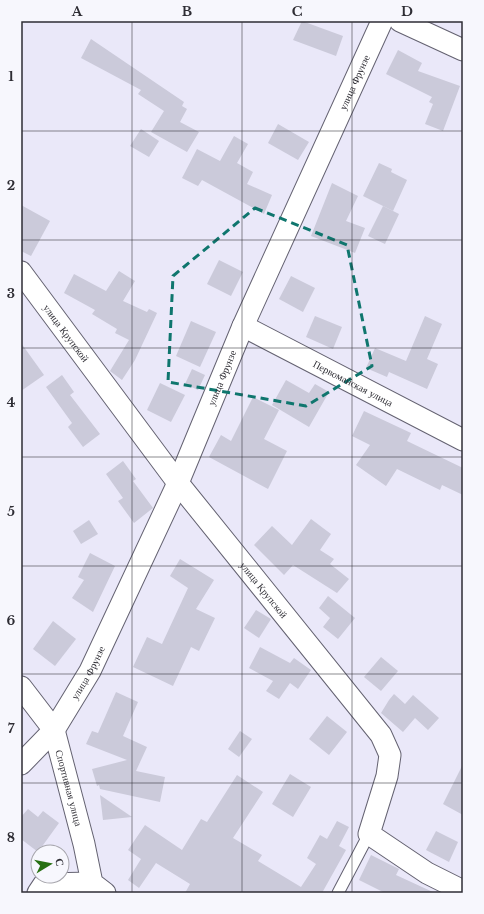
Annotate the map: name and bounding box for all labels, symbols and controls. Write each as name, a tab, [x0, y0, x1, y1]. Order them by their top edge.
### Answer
text: A	[71, 3, 83, 20]
text: B	[182, 3, 192, 20]
text: C	[292, 3, 303, 20]
text: D	[401, 3, 413, 20]
street label: улица Фрунзе	[336, 52, 373, 112]
text: 1	[8, 68, 14, 85]
text: 2	[7, 177, 15, 194]
text: 3	[7, 285, 15, 302]
street label: улица Крупской	[40, 302, 92, 365]
street label: улица Фрунзе	[205, 348, 240, 408]
street label: Первомайская улица	[311, 357, 395, 410]
text: 4	[7, 394, 16, 411]
text: 5	[7, 503, 15, 520]
street label: улица Крупской	[237, 559, 291, 621]
text: 6	[7, 612, 16, 629]
street label: улица Фрунзе	[68, 643, 108, 702]
text: 7	[8, 720, 15, 737]
street label: Спортивная улица	[52, 748, 85, 828]
text: 8	[7, 829, 15, 846]
north arrow	[30, 844, 70, 884]
text: С	[52, 857, 67, 867]

